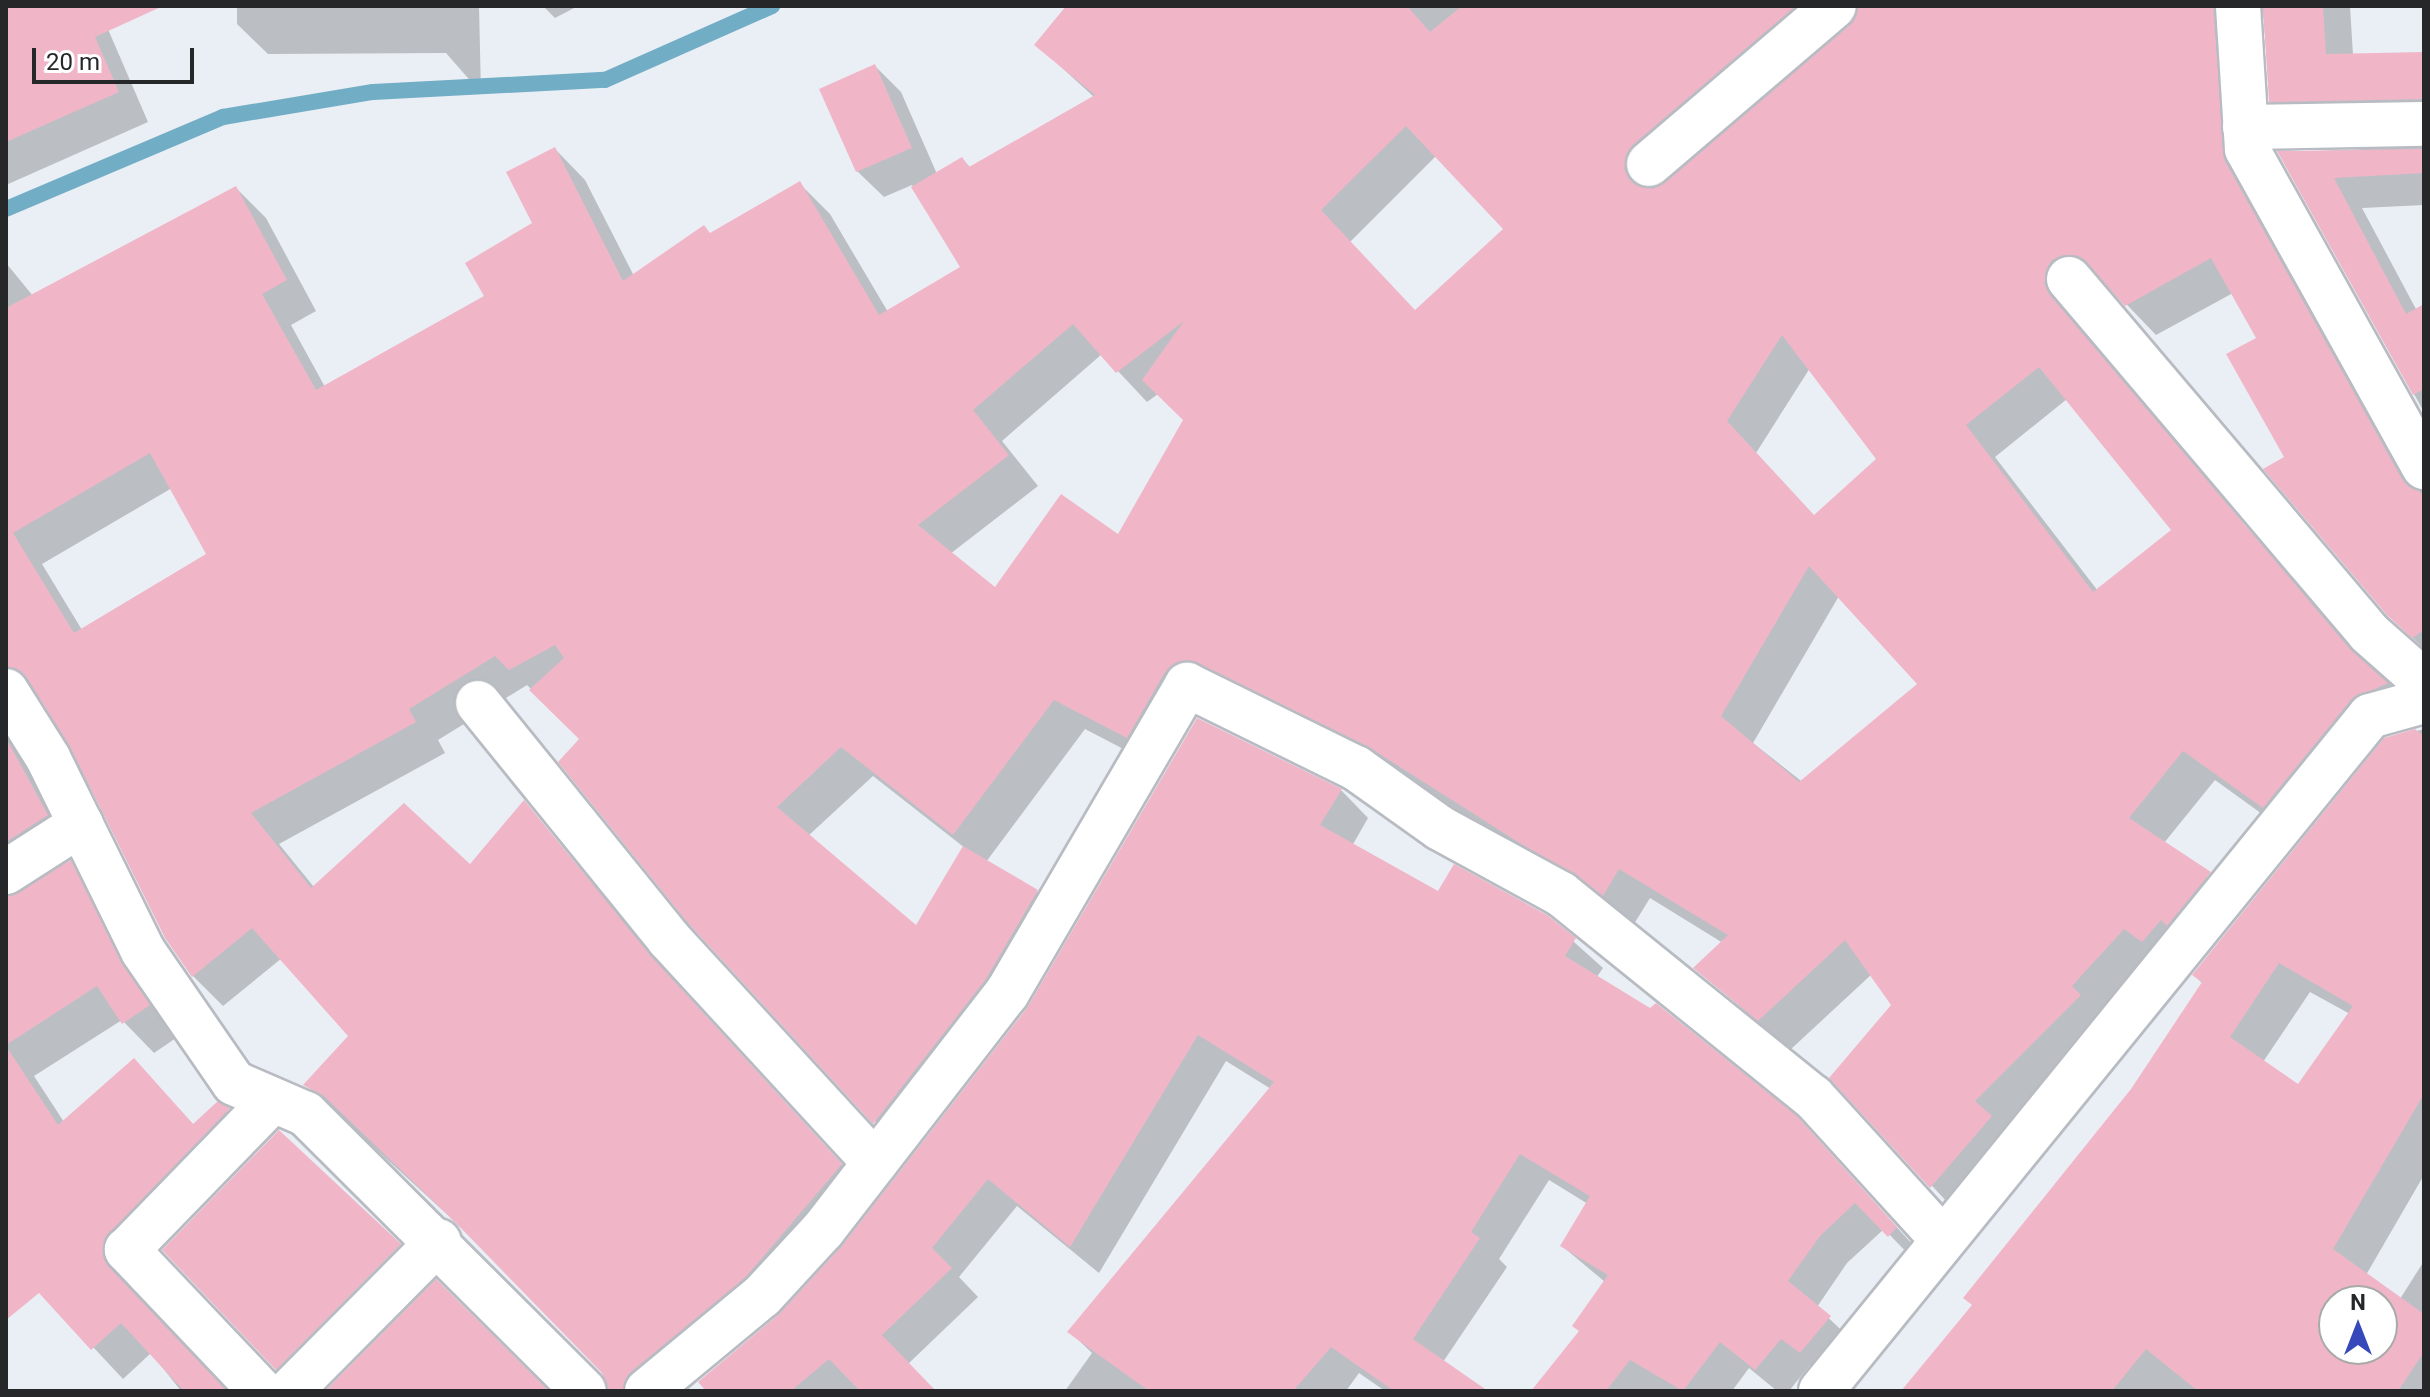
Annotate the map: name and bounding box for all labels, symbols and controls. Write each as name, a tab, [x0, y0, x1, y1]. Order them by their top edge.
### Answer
scale bar	[36, 32, 198, 82]
text: 20 m	[46, 48, 100, 76]
north arrow	[2318, 1285, 2398, 1365]
text: N	[2350, 1290, 2366, 1315]

